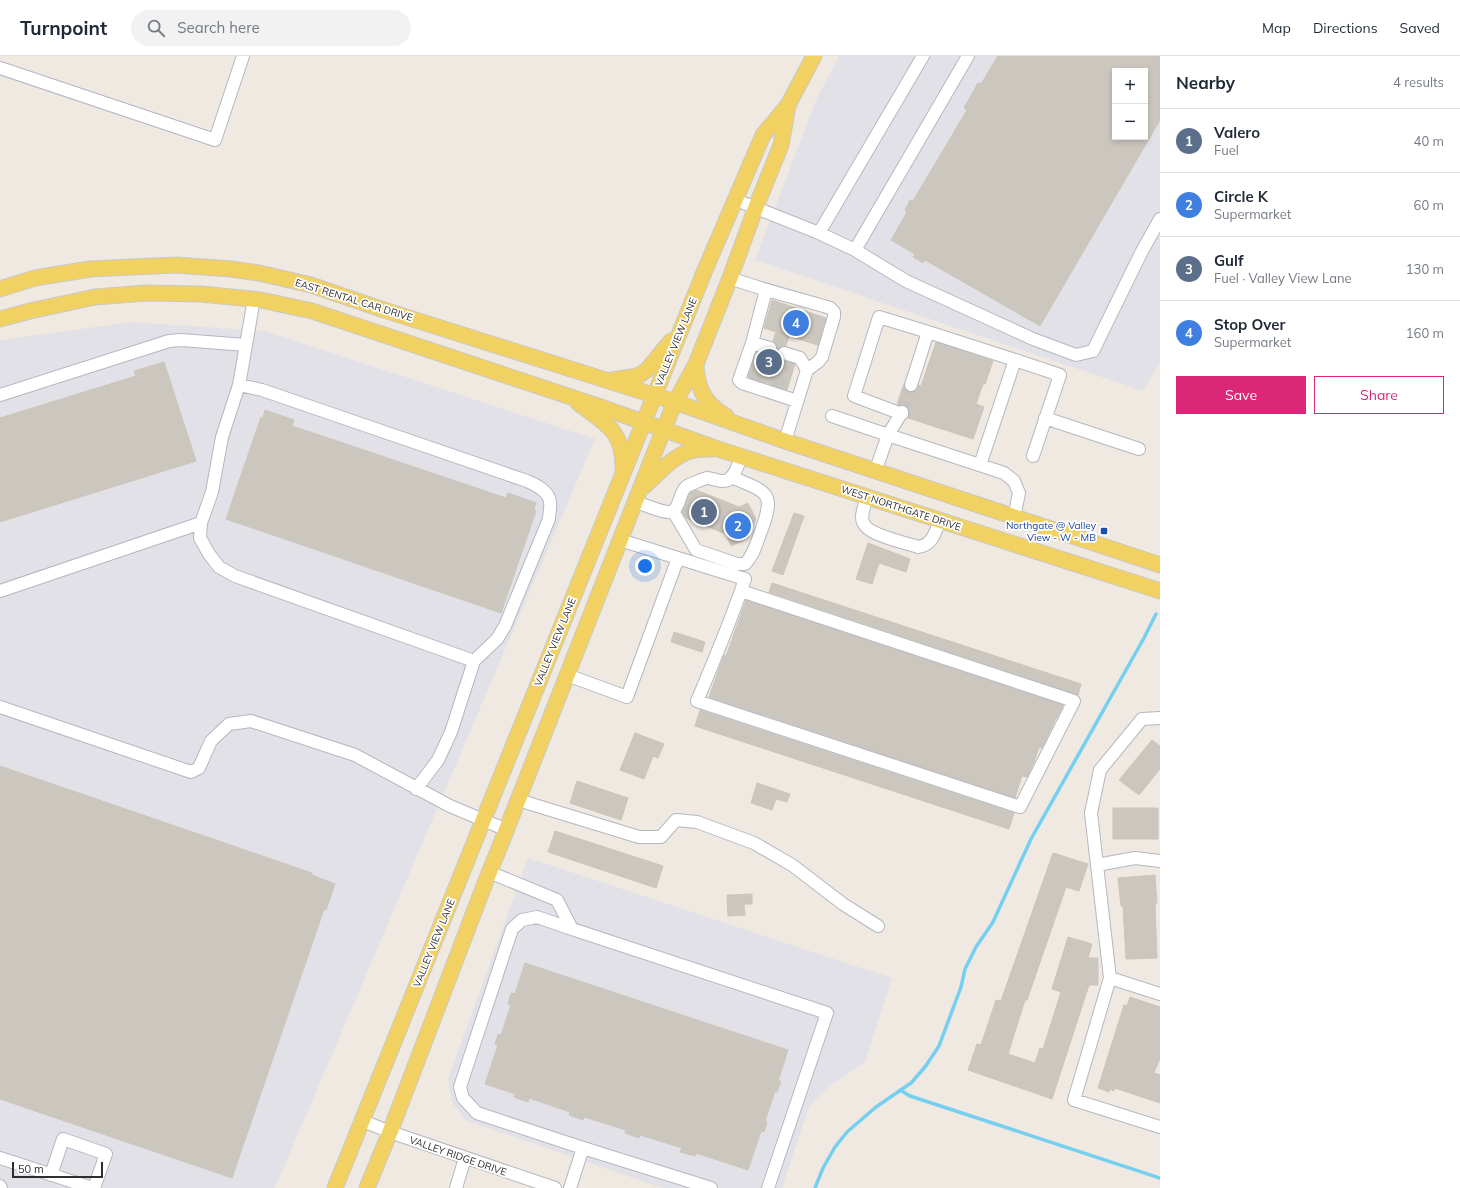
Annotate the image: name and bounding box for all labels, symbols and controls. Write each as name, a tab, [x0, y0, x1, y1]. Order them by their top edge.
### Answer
search box	[131, 10, 411, 46]
text: Turnpoint	[20, 16, 107, 40]
icon: search	[145, 17, 167, 39]
text: Search here	[177, 18, 260, 37]
text: Map	[1262, 19, 1291, 37]
text: Directions	[1313, 19, 1378, 37]
text: Saved	[1400, 19, 1440, 37]
map controls	[1112, 68, 1148, 140]
button: +	[1112, 68, 1148, 104]
text: Nearby	[1176, 72, 1235, 93]
text: 4 results	[1393, 74, 1444, 90]
button: −	[1112, 104, 1148, 140]
text: Valero	[1214, 123, 1260, 142]
text: 1	[1185, 133, 1193, 149]
text: 40 m	[1414, 133, 1444, 149]
text: Fuel	[1214, 142, 1239, 158]
text: Circle K	[1214, 187, 1268, 206]
text: 2	[1185, 197, 1193, 213]
text: 60 m	[1414, 197, 1444, 213]
text: Supermarket	[1214, 206, 1291, 222]
text: Gulf	[1214, 251, 1243, 270]
text: 3	[1185, 261, 1193, 277]
text: 130 m	[1406, 261, 1444, 277]
text: Fuel · Valley View Lane	[1214, 270, 1352, 286]
street label: EAST RENTAL CAR DRIVE	[294, 276, 414, 324]
street label: VALLEY VIEW LANE	[652, 296, 700, 388]
pin: 4	[783, 308, 809, 338]
text: Stop Over	[1214, 315, 1285, 334]
text: 4	[1185, 325, 1193, 341]
text: 160 m	[1406, 325, 1444, 341]
text: Supermarket	[1214, 334, 1291, 350]
pin: 3	[756, 347, 782, 377]
button: Save	[1176, 376, 1306, 414]
button: Share	[1314, 376, 1444, 414]
street label: WEST NORTHGATE DRIVE	[839, 482, 963, 534]
pin: 1	[691, 497, 717, 527]
pin: 2	[725, 511, 751, 541]
place label: Northgate @ Valley View - W - MB	[1006, 519, 1097, 544]
marker: Northgate @ Valley View - W - MB	[1099, 526, 1109, 536]
your location	[635, 556, 655, 576]
street label: VALLEY VIEW LANE	[531, 596, 579, 688]
street label: VALLEY VIEW LANE	[410, 897, 458, 989]
street label: VALLEY RIDGE DRIVE	[408, 1133, 508, 1179]
scale bar	[12, 1160, 103, 1179]
text: 50 m	[18, 1162, 44, 1176]

